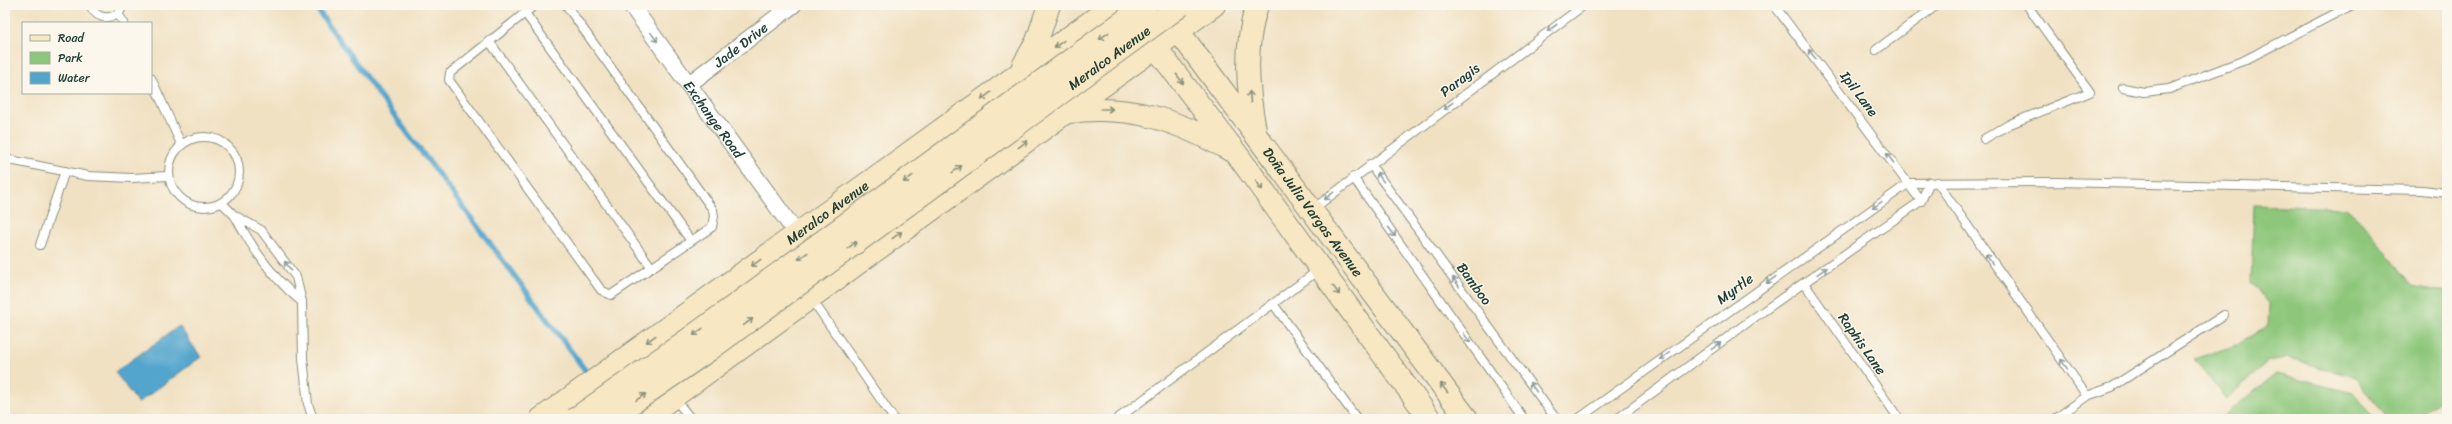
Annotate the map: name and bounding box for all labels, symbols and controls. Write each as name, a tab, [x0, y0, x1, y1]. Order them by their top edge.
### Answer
street label: Jade Drive	[707, 16, 774, 74]
street label: Meralco Avenue	[1062, 19, 1156, 97]
legend	[22, 22, 152, 94]
one-way arrow	[1547, 24, 1558, 32]
text: Road	[58, 27, 85, 49]
one-way arrow	[650, 31, 658, 42]
one-way arrow	[1098, 32, 1109, 40]
one-way arrow	[1054, 40, 1065, 48]
text: Park	[58, 47, 83, 69]
one-way arrow	[1808, 49, 1816, 60]
street label: Paragis	[1435, 56, 1486, 104]
street label: Ipil Lane	[1833, 65, 1885, 123]
text: Water	[58, 67, 91, 89]
one-way arrow	[1176, 74, 1184, 85]
street label: Exchange Road	[677, 75, 752, 165]
one-way arrow	[1246, 91, 1253, 104]
one-way arrow	[980, 92, 991, 100]
one-way arrow	[1443, 101, 1454, 110]
one-way arrow	[1100, 105, 1113, 113]
one-way arrow	[1018, 140, 1029, 149]
street label: Doña Julia Vargas Avenue	[1256, 142, 1370, 282]
one-way arrow	[1886, 152, 1895, 163]
one-way arrow	[952, 164, 963, 173]
one-way arrow	[1376, 172, 1384, 183]
street label: Meralco Avenue	[780, 173, 874, 251]
one-way arrow	[903, 175, 914, 183]
one-way arrow	[1255, 179, 1263, 190]
one-way arrow	[1324, 192, 1335, 200]
one-way arrow	[1872, 201, 1883, 209]
one-way arrow	[1388, 226, 1396, 237]
one-way arrow	[892, 231, 903, 239]
one-way arrow	[847, 241, 858, 249]
one-way arrow	[798, 252, 809, 260]
one-way arrow	[1985, 253, 1993, 264]
street label: Bamboo	[1450, 257, 1498, 311]
one-way arrow	[751, 259, 762, 267]
one-way arrow	[284, 261, 292, 272]
street label: Myrtle	[1711, 267, 1759, 311]
one-way arrow	[1816, 267, 1827, 275]
one-way arrow	[1765, 276, 1776, 284]
one-way arrow	[1452, 277, 1461, 288]
one-way arrow	[1331, 284, 1340, 295]
street label: Raphis Lane	[1831, 307, 1893, 381]
one-way arrow	[742, 318, 753, 326]
one-way arrow	[693, 328, 704, 337]
one-way arrow	[1463, 333, 1471, 344]
one-way arrow	[645, 335, 656, 343]
one-way arrow	[1711, 342, 1722, 350]
one-way arrow	[1660, 352, 1671, 360]
one-way arrow	[2060, 359, 2068, 370]
one-way arrow	[1439, 382, 1448, 393]
one-way arrow	[1529, 382, 1537, 393]
one-way arrow	[636, 393, 647, 401]

